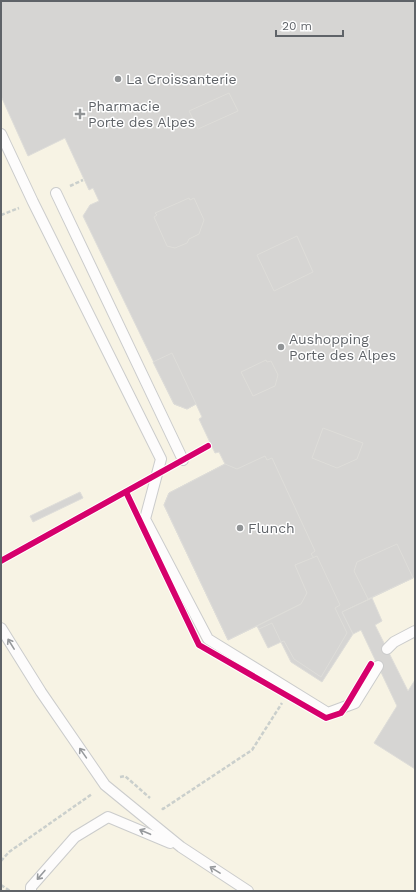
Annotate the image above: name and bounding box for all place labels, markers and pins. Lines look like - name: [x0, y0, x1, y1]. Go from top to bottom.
- place label: La Croissanterie: [126, 71, 237, 87]
- marker: La Croissanterie: [113, 74, 123, 84]
- place label: Pharmacie Porte des Alpes: [88, 98, 195, 130]
- marker: Pharmacie Porte des Alpes: [75, 109, 85, 119]
- place label: Aushopping Porte des Alpes: [289, 331, 396, 363]
- marker: Aushopping Porte des Alpes: [276, 342, 286, 352]
- place label: Flunch: [248, 520, 295, 536]
- marker: Flunch: [235, 523, 245, 533]

